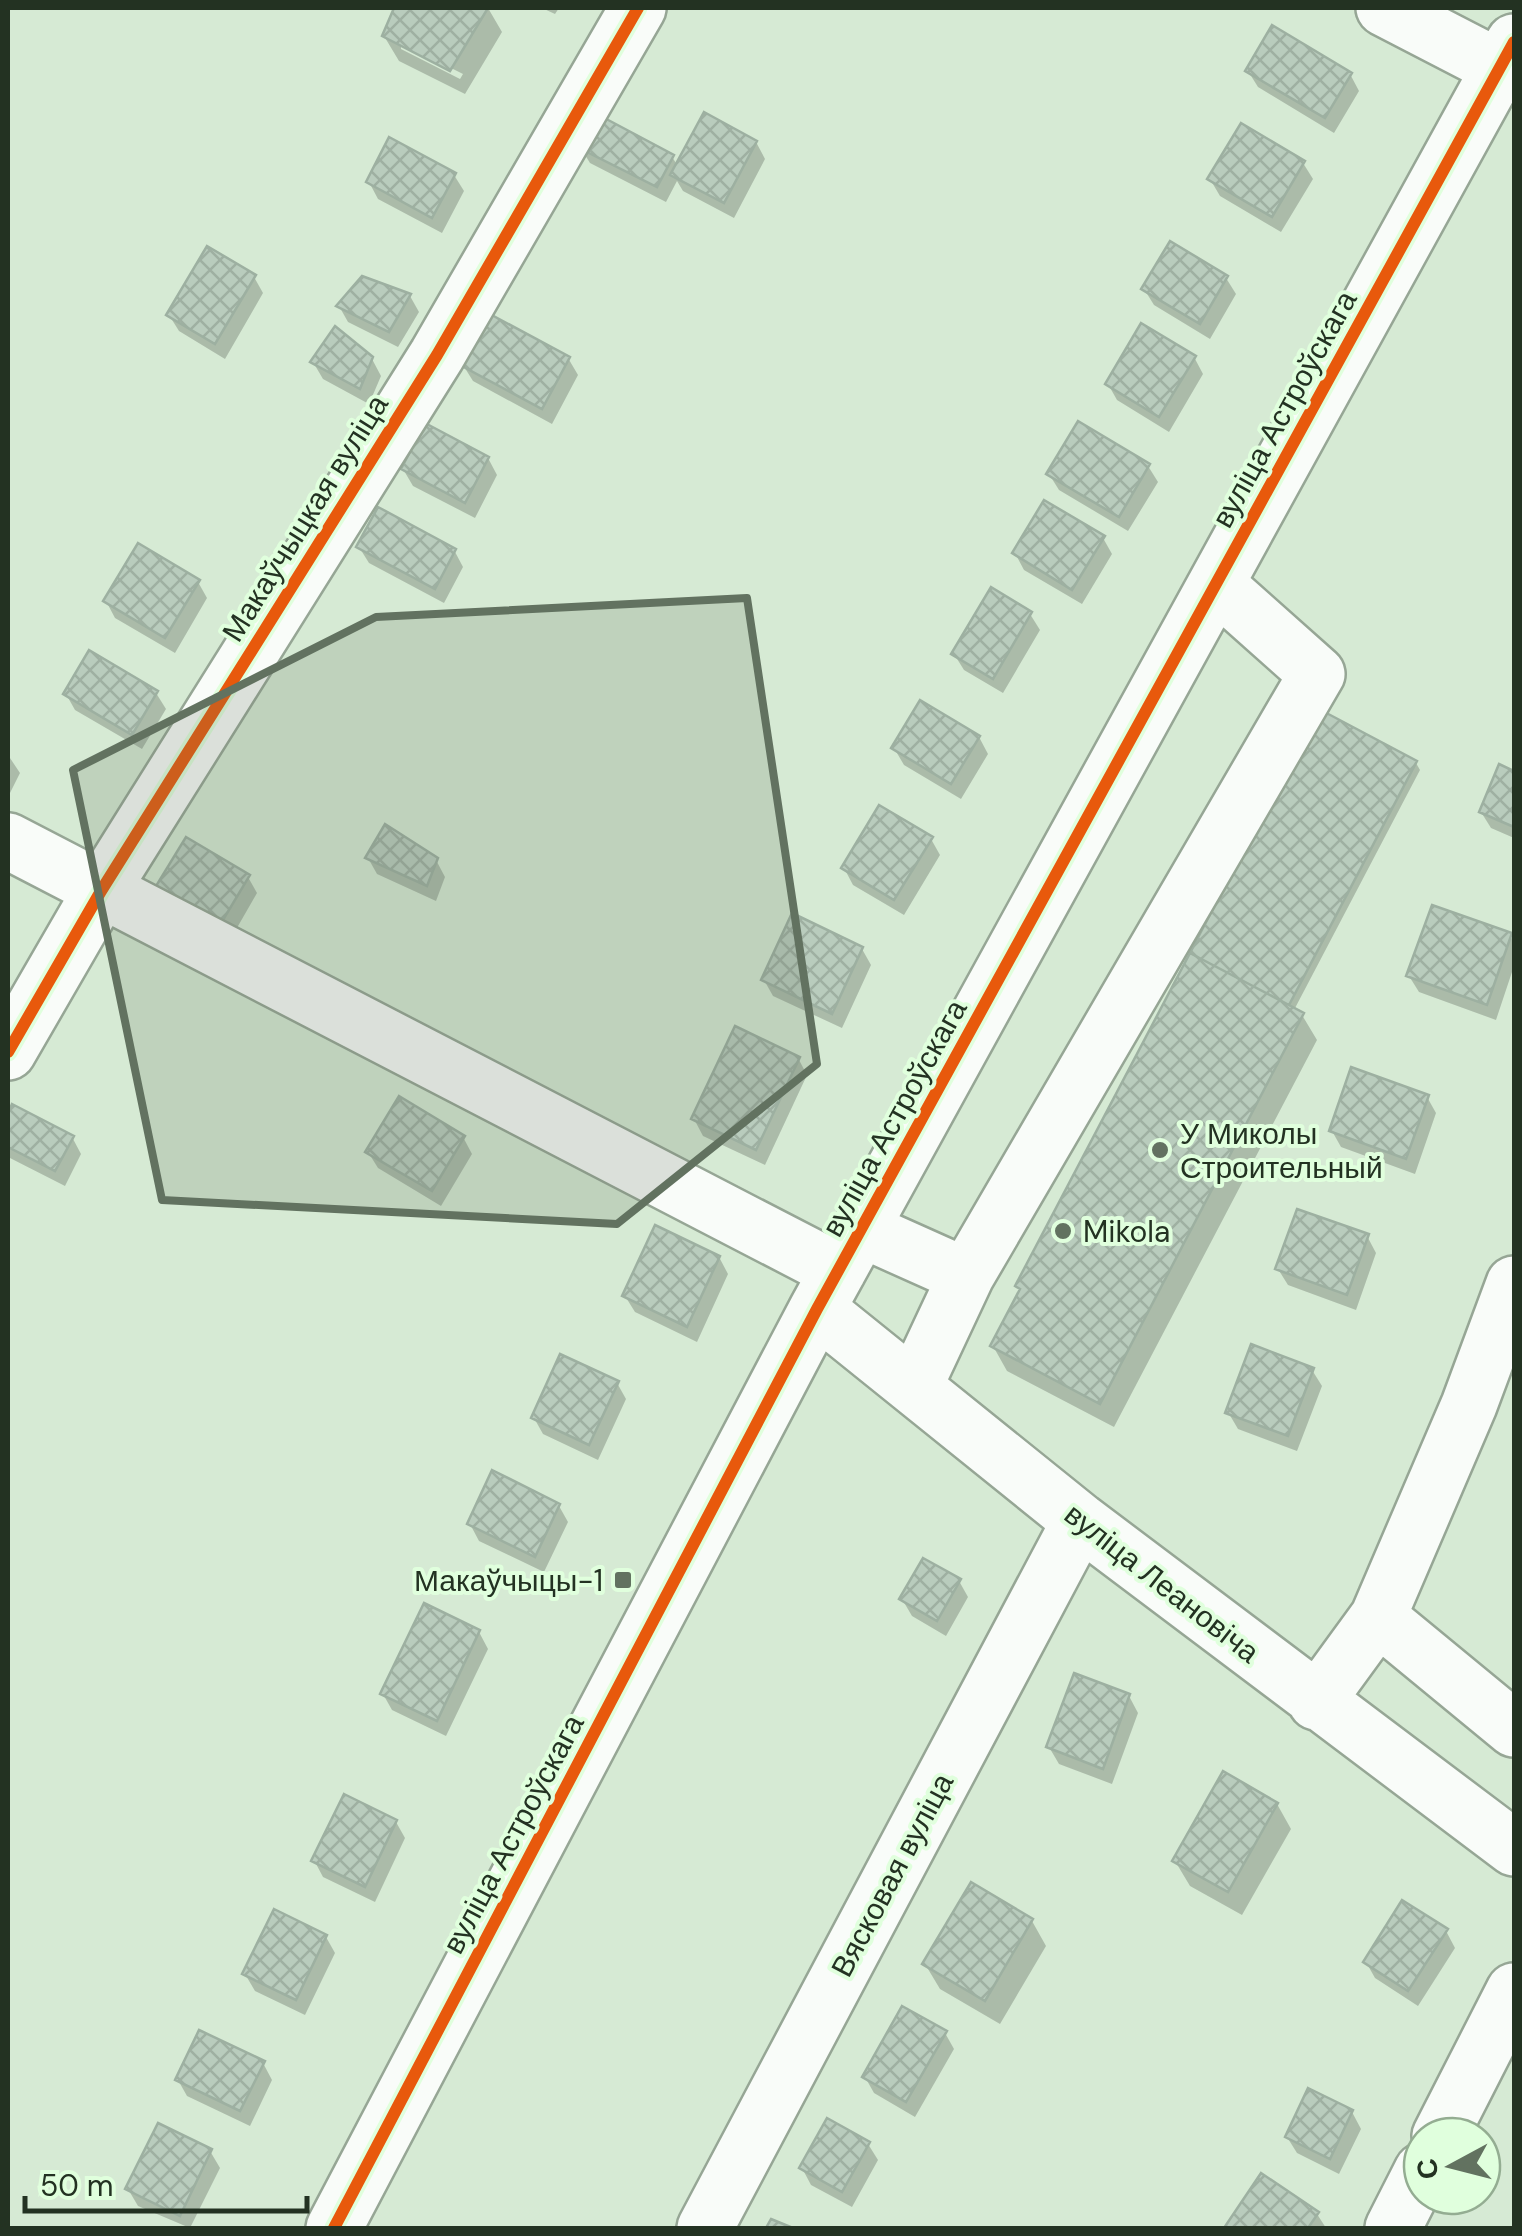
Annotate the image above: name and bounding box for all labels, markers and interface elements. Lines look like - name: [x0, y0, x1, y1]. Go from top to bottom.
- street label: вуліца Астроўскага: [1203, 283, 1365, 534]
- street label: Макаўчыцкая вуліца: [213, 387, 397, 649]
- street label: вуліца Астроўскага: [813, 992, 975, 1243]
- place label: У Миколы Строительный: [1180, 1114, 1383, 1187]
- marker: У Миколы Строительный: [1149, 1139, 1171, 1161]
- place label: Mikola: [1083, 1212, 1170, 1251]
- marker: Mikola: [1052, 1220, 1074, 1242]
- street label: вуліца Леановіча: [1057, 1495, 1268, 1671]
- place label: Макаўчыцы-1: [414, 1561, 603, 1600]
- marker: Макаўчыцы-1: [612, 1569, 634, 1591]
- street label: вуліца Астроўскага: [434, 1707, 593, 1960]
- street label: Вясковая вуліца: [822, 1766, 962, 1984]
- north arrow: [1402, 2116, 1502, 2216]
- scale bar: [25, 2151, 308, 2213]
- text: С: [1408, 2157, 1447, 2181]
- text: 50 m: [40, 2166, 114, 2205]

